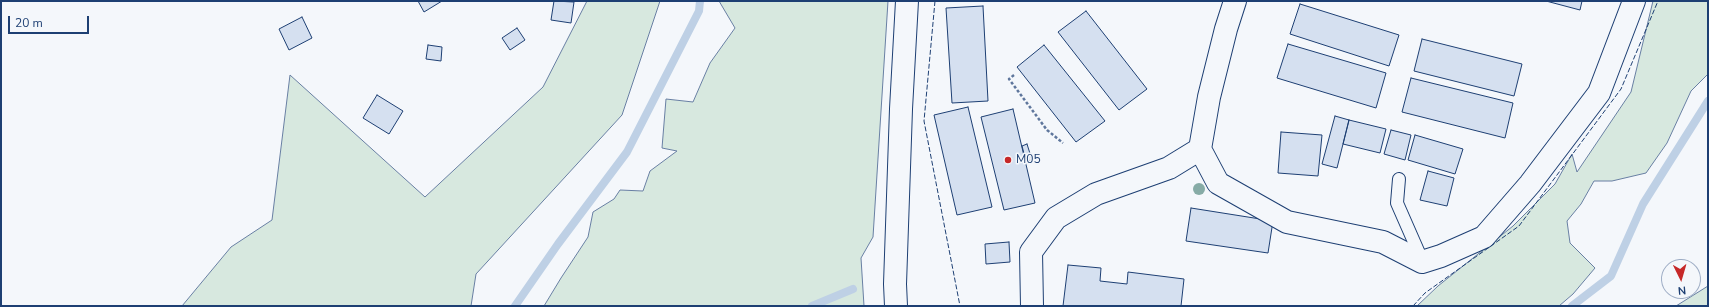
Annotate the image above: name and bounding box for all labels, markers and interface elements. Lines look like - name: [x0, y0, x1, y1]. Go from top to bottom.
- scale bar: [10, 8, 91, 34]
- text: 20 m: [15, 15, 43, 31]
- place label: M05: [1016, 153, 1041, 167]
- marker: M05: [1003, 155, 1013, 165]
- north arrow: [1661, 259, 1701, 299]
- text: N: [1677, 283, 1687, 298]

